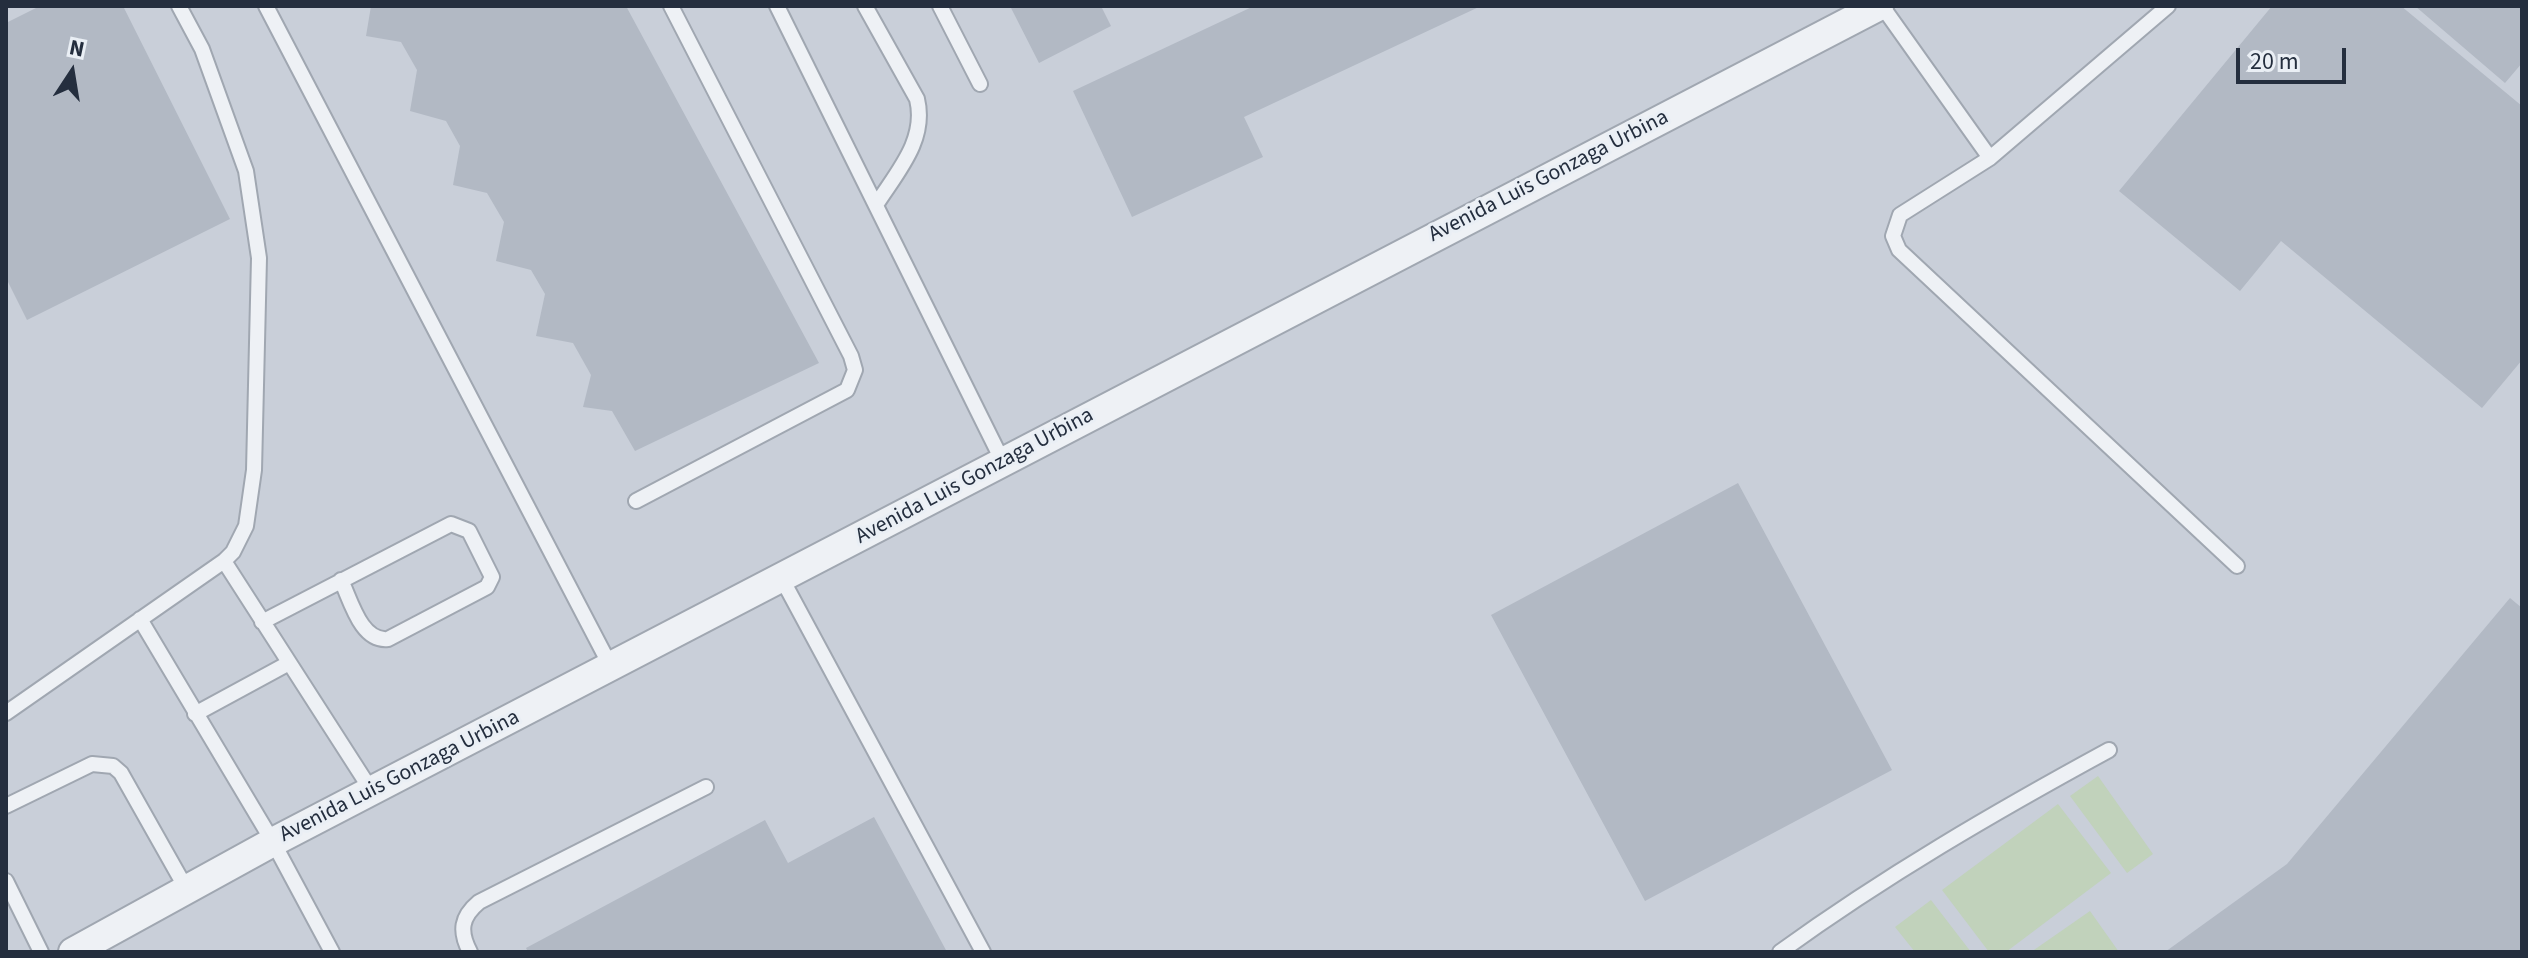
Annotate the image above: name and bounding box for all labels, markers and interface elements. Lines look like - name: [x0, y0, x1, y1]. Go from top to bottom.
- text: N: [66, 31, 87, 66]
- north arrow: [32, 32, 112, 112]
- scale bar: [2240, 32, 2350, 82]
- text: 20 m: [2250, 44, 2299, 79]
- street label: Avenida Luis Gonzaga Urbina: [1425, 105, 1673, 249]
- street label: Avenida Luis Gonzaga Urbina: [851, 403, 1099, 551]
- street label: Avenida Luis Gonzaga Urbina: [276, 705, 524, 849]

